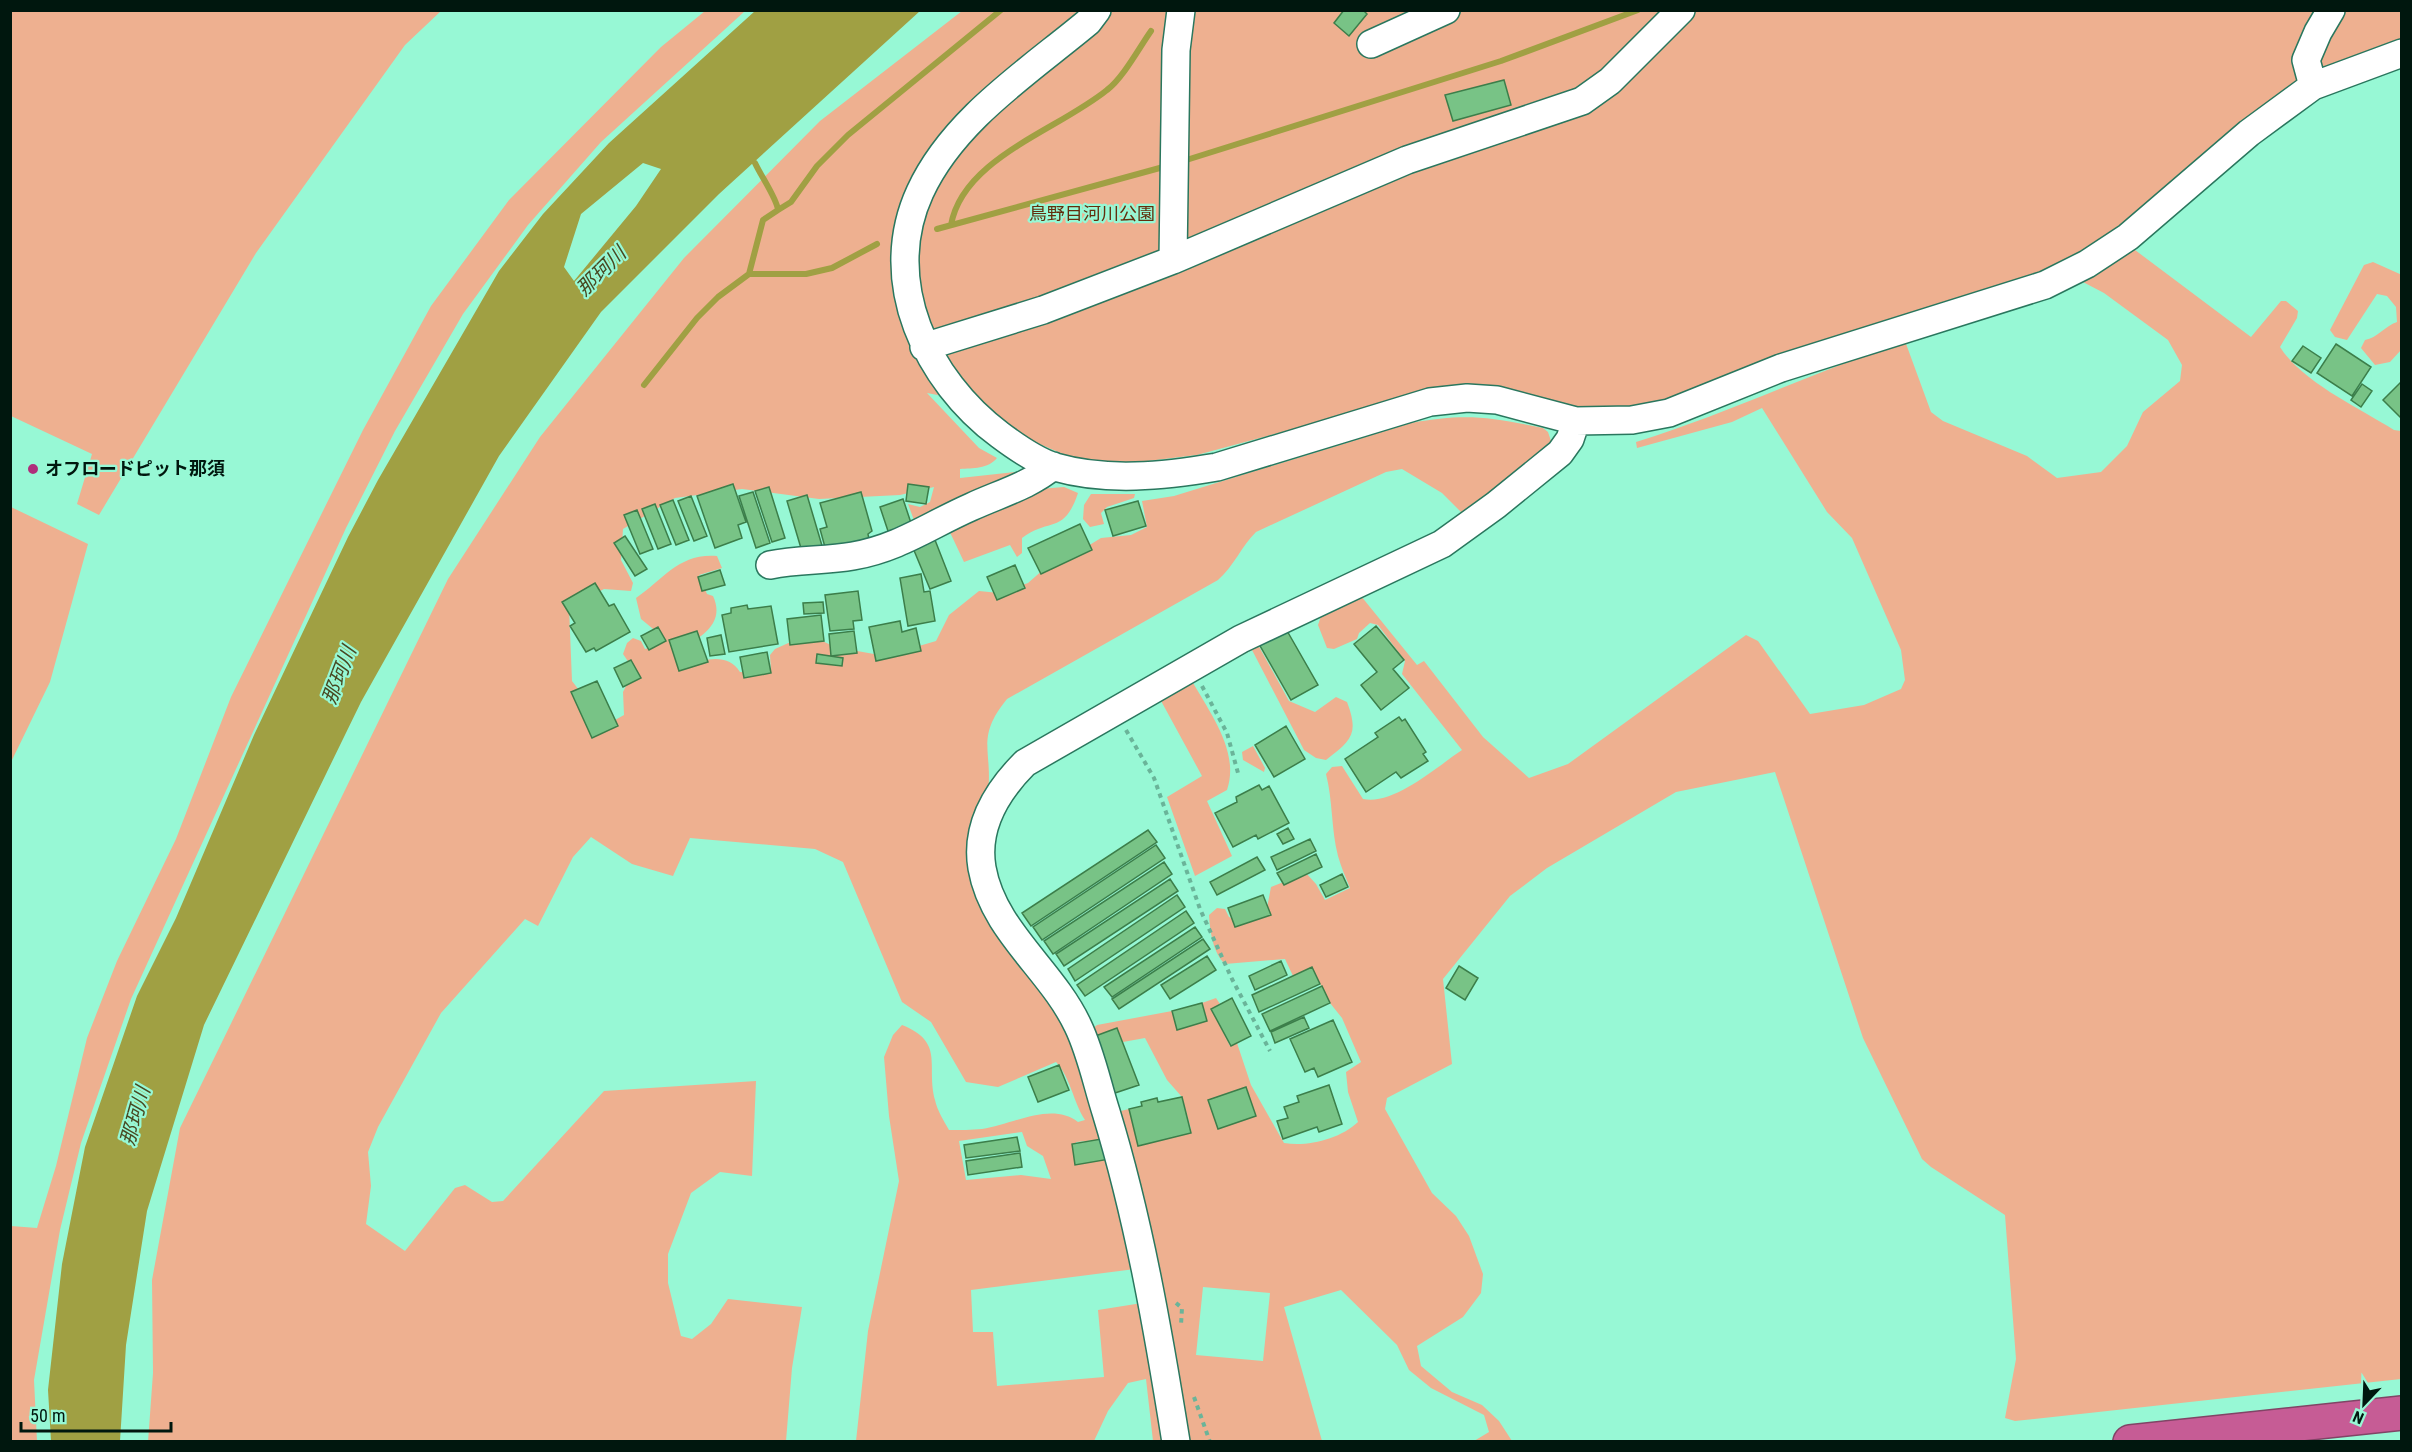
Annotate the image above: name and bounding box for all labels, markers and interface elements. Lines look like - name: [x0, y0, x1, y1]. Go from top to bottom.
- park label: 鳥野目河川公園: [1029, 203, 1155, 224]
- water label: 那珂川: [571, 240, 632, 301]
- place label: オフロードピット那須: [45, 458, 225, 479]
- marker: オフロードピット那須: [26, 462, 40, 476]
- water label: 那珂川: [317, 641, 362, 707]
- water label: 那珂川: [115, 1082, 155, 1148]
- north arrow: [2334, 1374, 2394, 1434]
- scale bar: [21, 1395, 171, 1433]
- text: 50 m: [30, 1405, 65, 1426]
- text: N: [2350, 1407, 2367, 1428]

